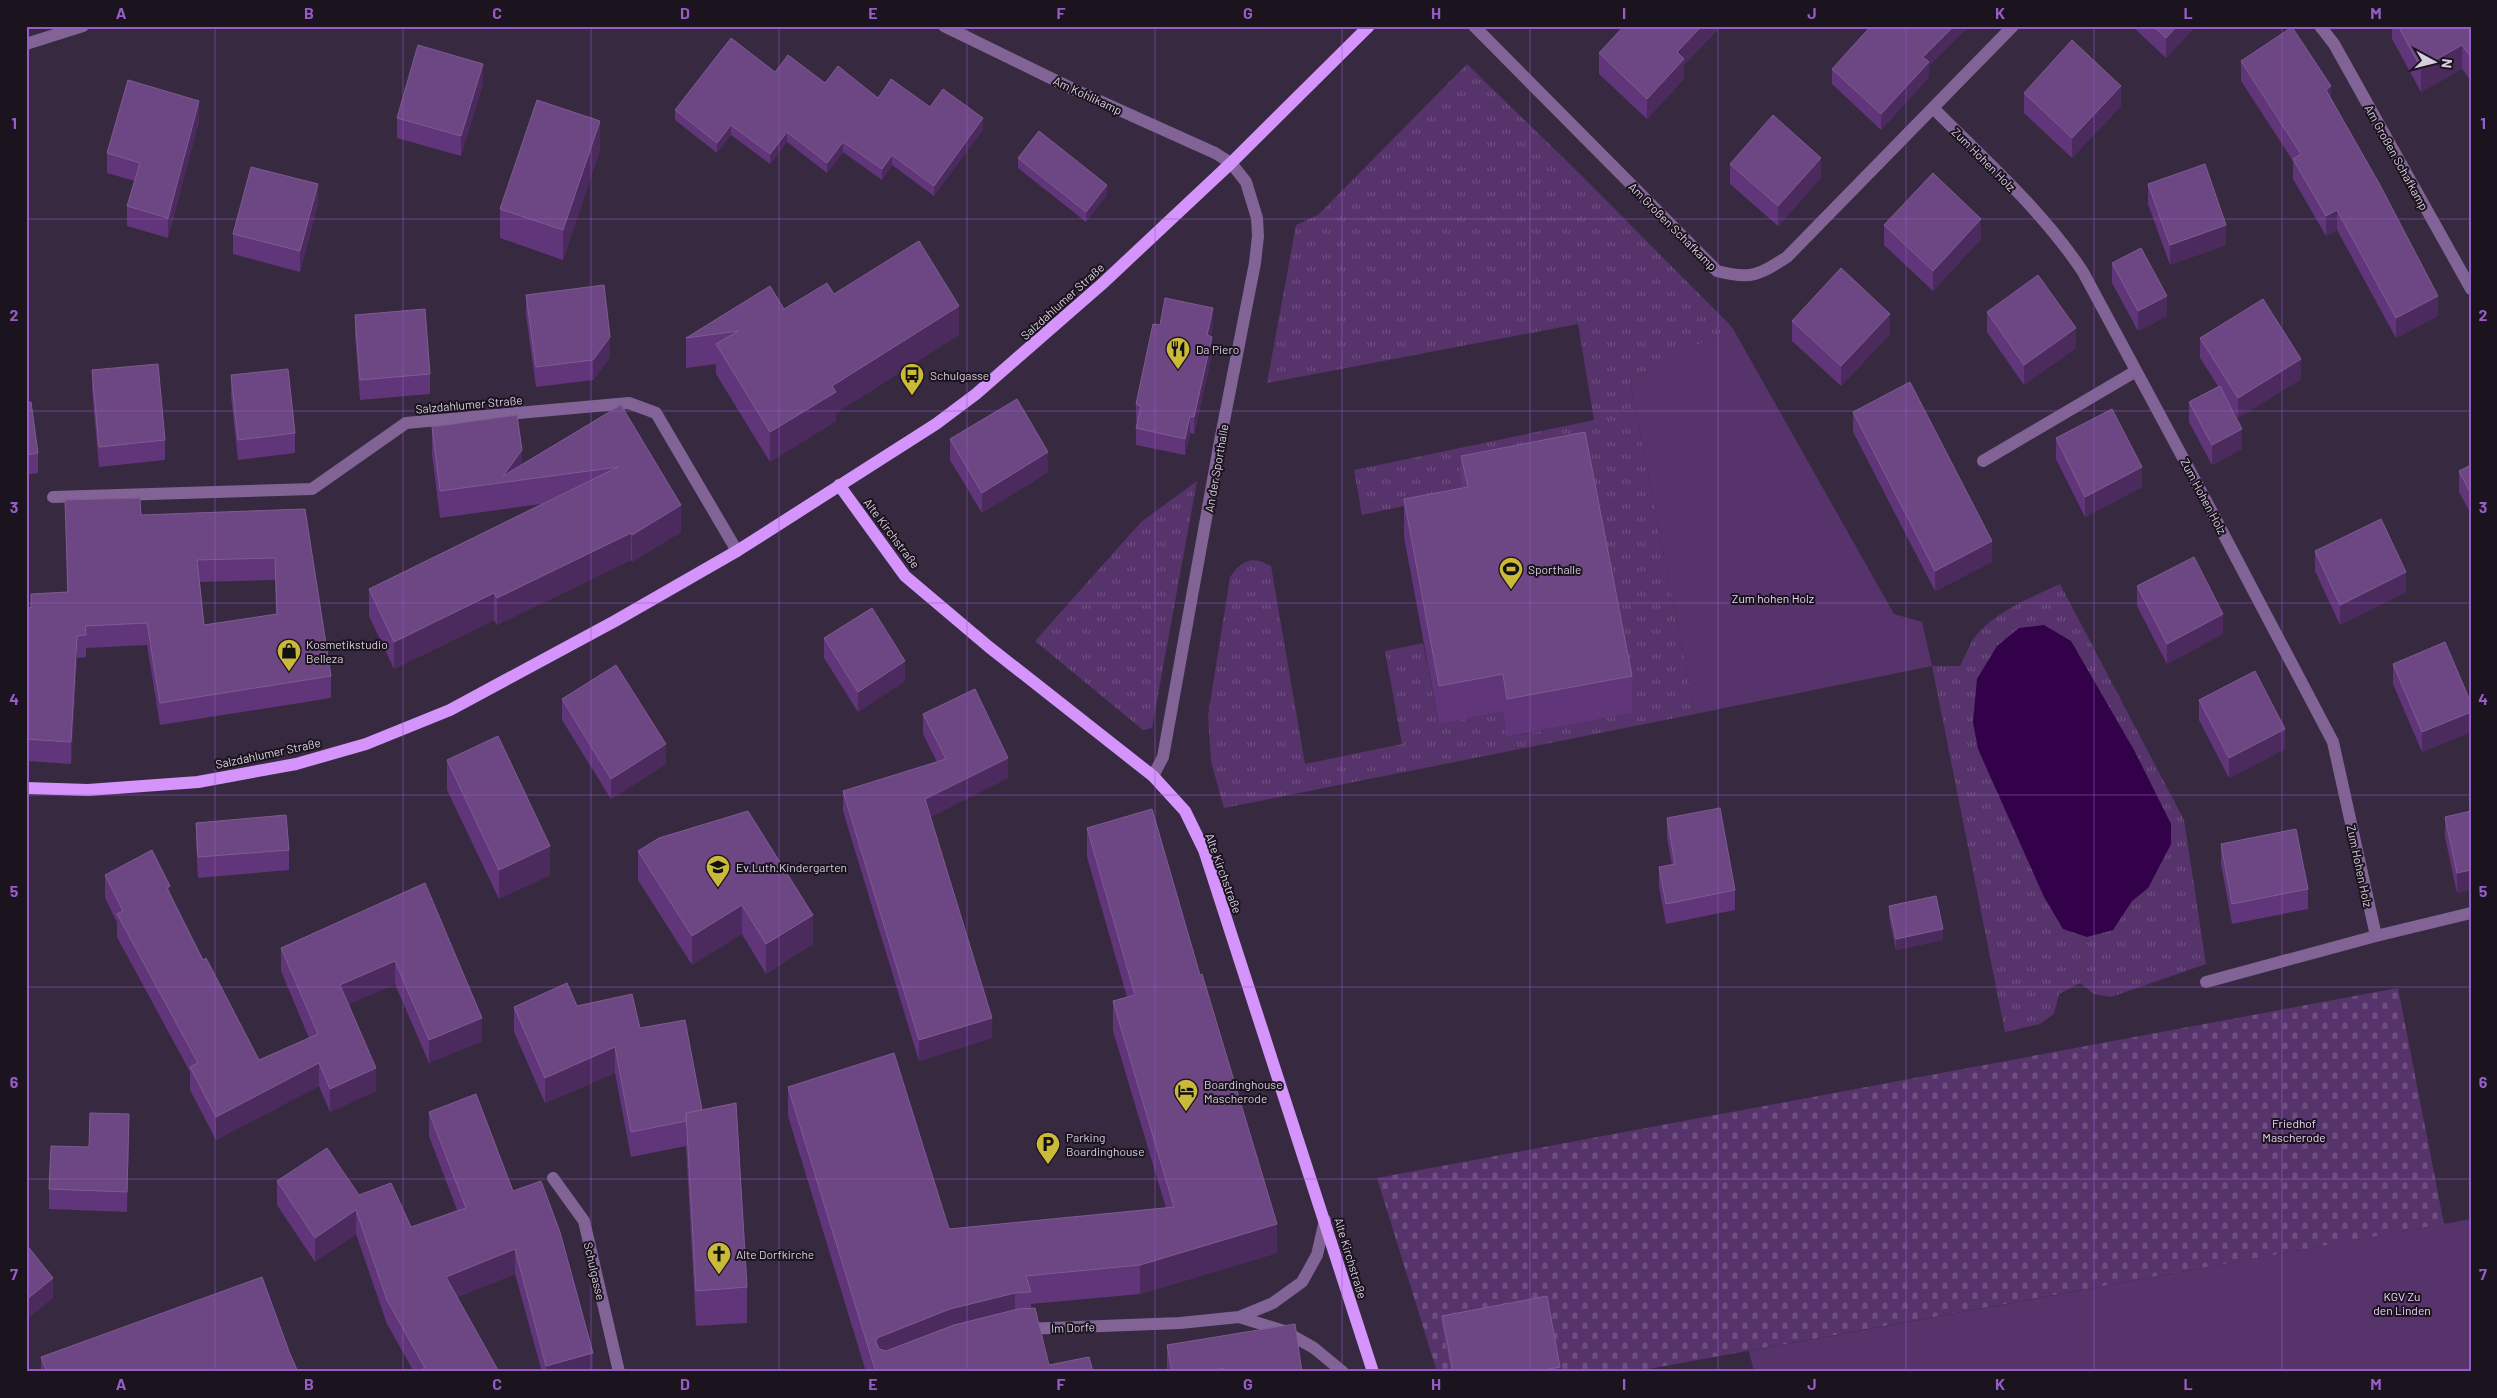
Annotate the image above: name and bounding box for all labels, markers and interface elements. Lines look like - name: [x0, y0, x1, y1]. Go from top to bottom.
- text: A: [116, 3, 127, 22]
- text: B: [304, 3, 314, 22]
- text: C: [492, 3, 502, 22]
- text: D: [680, 3, 690, 22]
- text: E: [868, 3, 878, 22]
- text: F: [1057, 3, 1066, 22]
- text: G: [1243, 3, 1253, 22]
- text: H: [1431, 3, 1441, 22]
- text: I: [1622, 3, 1626, 22]
- text: J: [1807, 3, 1817, 22]
- text: K: [1995, 3, 2005, 22]
- text: L: [2183, 3, 2193, 22]
- text: M: [2370, 3, 2382, 22]
- north arrow: [2410, 38, 2460, 88]
- text: N: [2438, 58, 2456, 69]
- street label: Am Kohlikamp: [1051, 73, 1125, 117]
- street label: Am Großen Schafkamp: [2362, 102, 2432, 212]
- text: 1: [11, 113, 17, 132]
- text: 1: [2480, 113, 2486, 132]
- street label: Zum Hohen Holz: [1949, 124, 2019, 194]
- street label: Am Großen Schafkamp: [1626, 179, 1720, 273]
- street label: Salzdahlumer Straße: [1017, 260, 1107, 342]
- text: 2: [10, 305, 19, 324]
- text: 2: [2479, 305, 2488, 324]
- restaurant icon: Da Piero: [1165, 336, 1191, 370]
- place label: Da Piero: [1196, 342, 1239, 356]
- bus stop icon: Schulgasse: [899, 362, 925, 396]
- place label: Schulgasse: [930, 368, 989, 382]
- street label: Salzdahlumer Straße: [415, 392, 523, 416]
- street label: An der Sporthalle: [1201, 423, 1231, 513]
- street label: Zum Hohen Holz: [2178, 456, 2230, 536]
- street label: Alte Kirchstraße: [861, 495, 923, 571]
- text: 3: [10, 497, 18, 516]
- text: 3: [2479, 497, 2487, 516]
- sports icon: Sporthalle: [1498, 556, 1524, 590]
- place label: Sporthalle: [1528, 562, 1582, 576]
- park label: Zum hohen Holz: [1732, 591, 1814, 605]
- place label: Kosmetikstudio Belleza: [306, 637, 388, 665]
- shop icon: Kosmetikstudio Belleza: [276, 638, 302, 672]
- text: 4: [9, 689, 19, 708]
- text: 4: [2478, 689, 2488, 708]
- street label: Salzdahlumer Straße: [214, 735, 322, 771]
- street label: Zum Hohen Holz: [2344, 824, 2376, 908]
- street label: Alte Kirchstraße: [1203, 831, 1245, 915]
- school or university icon: Ev.Luth.Kindergarten: [705, 854, 731, 888]
- place label: Ev.Luth.Kindergarten: [736, 860, 847, 874]
- text: 5: [10, 881, 19, 900]
- text: 5: [2479, 881, 2488, 900]
- text: 6: [10, 1072, 19, 1091]
- text: 6: [2479, 1072, 2488, 1091]
- place label: Boardinghouse Mascherode: [1204, 1077, 1283, 1105]
- hotel icon: Boardinghouse Mascherode: [1173, 1078, 1199, 1112]
- park label: Friedhof Mascherode: [2262, 1116, 2326, 1144]
- place label: Parking Boardinghouse: [1066, 1130, 1145, 1158]
- parking icon: Parking Boardinghouse: [1035, 1131, 1061, 1165]
- street label: Alte Kirchstraße: [1332, 1216, 1370, 1300]
- street label: Schulgasse: [582, 1241, 608, 1301]
- church icon: Alte Dorfkirche: [706, 1241, 732, 1275]
- place label: Alte Dorfkirche: [736, 1247, 814, 1261]
- text: 7: [10, 1264, 18, 1283]
- text: 7: [2479, 1264, 2487, 1283]
- park label: KGV Zu den Linden: [2373, 1289, 2431, 1317]
- street label: Im Dorfe: [1051, 1319, 1095, 1335]
- text: A: [116, 1374, 127, 1393]
- text: B: [304, 1374, 314, 1393]
- text: C: [492, 1374, 502, 1393]
- text: D: [680, 1374, 690, 1393]
- text: E: [868, 1374, 878, 1393]
- text: F: [1057, 1374, 1066, 1393]
- text: G: [1243, 1374, 1253, 1393]
- text: H: [1431, 1374, 1441, 1393]
- text: I: [1622, 1374, 1626, 1393]
- text: J: [1807, 1374, 1817, 1393]
- text: K: [1995, 1374, 2005, 1393]
- text: L: [2183, 1374, 2193, 1393]
- text: M: [2370, 1374, 2382, 1393]

